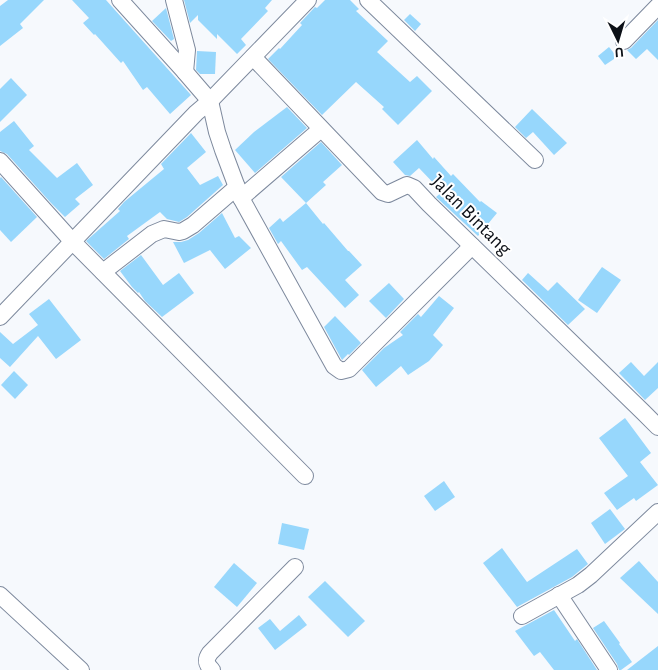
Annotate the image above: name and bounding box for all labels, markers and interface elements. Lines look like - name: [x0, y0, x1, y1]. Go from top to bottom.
- north arrow: [593, 15, 643, 65]
- text: U: [614, 45, 624, 59]
- street label: Jalan Bintang: [427, 171, 515, 259]

